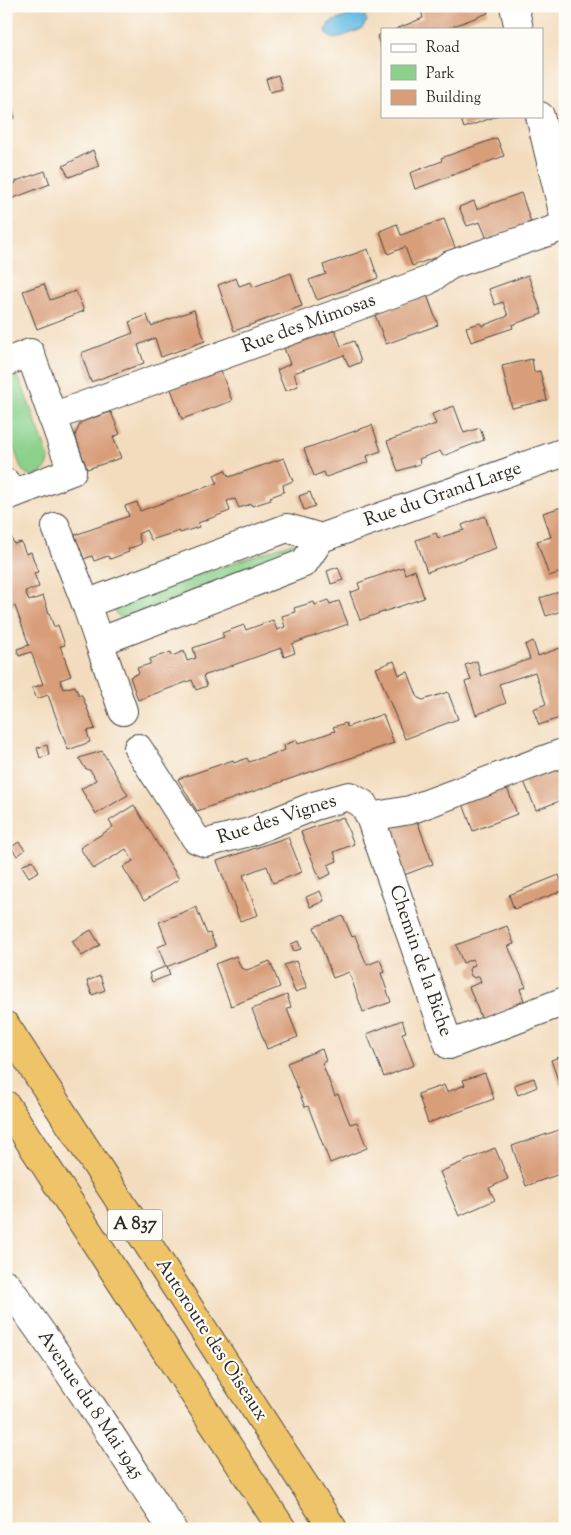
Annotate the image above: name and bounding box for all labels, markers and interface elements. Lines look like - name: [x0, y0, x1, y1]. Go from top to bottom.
- legend: [381, 28, 544, 118]
- text: Road: [426, 38, 460, 59]
- text: Park: [426, 64, 455, 85]
- text: Building: [426, 88, 481, 109]
- street label: Rue des Mimosas: [238, 287, 380, 361]
- street label: Rue du Grand Large: [361, 455, 525, 535]
- street label: Rue des Vignes: [214, 788, 340, 852]
- street label: Chemin de la Biche: [381, 882, 459, 1041]
- road number: A 837: [108, 1210, 162, 1240]
- street label: Autoroute des Oiseaux: [148, 1253, 274, 1427]
- street label: Avenue du 8 Mai 1945: [30, 1325, 150, 1485]

